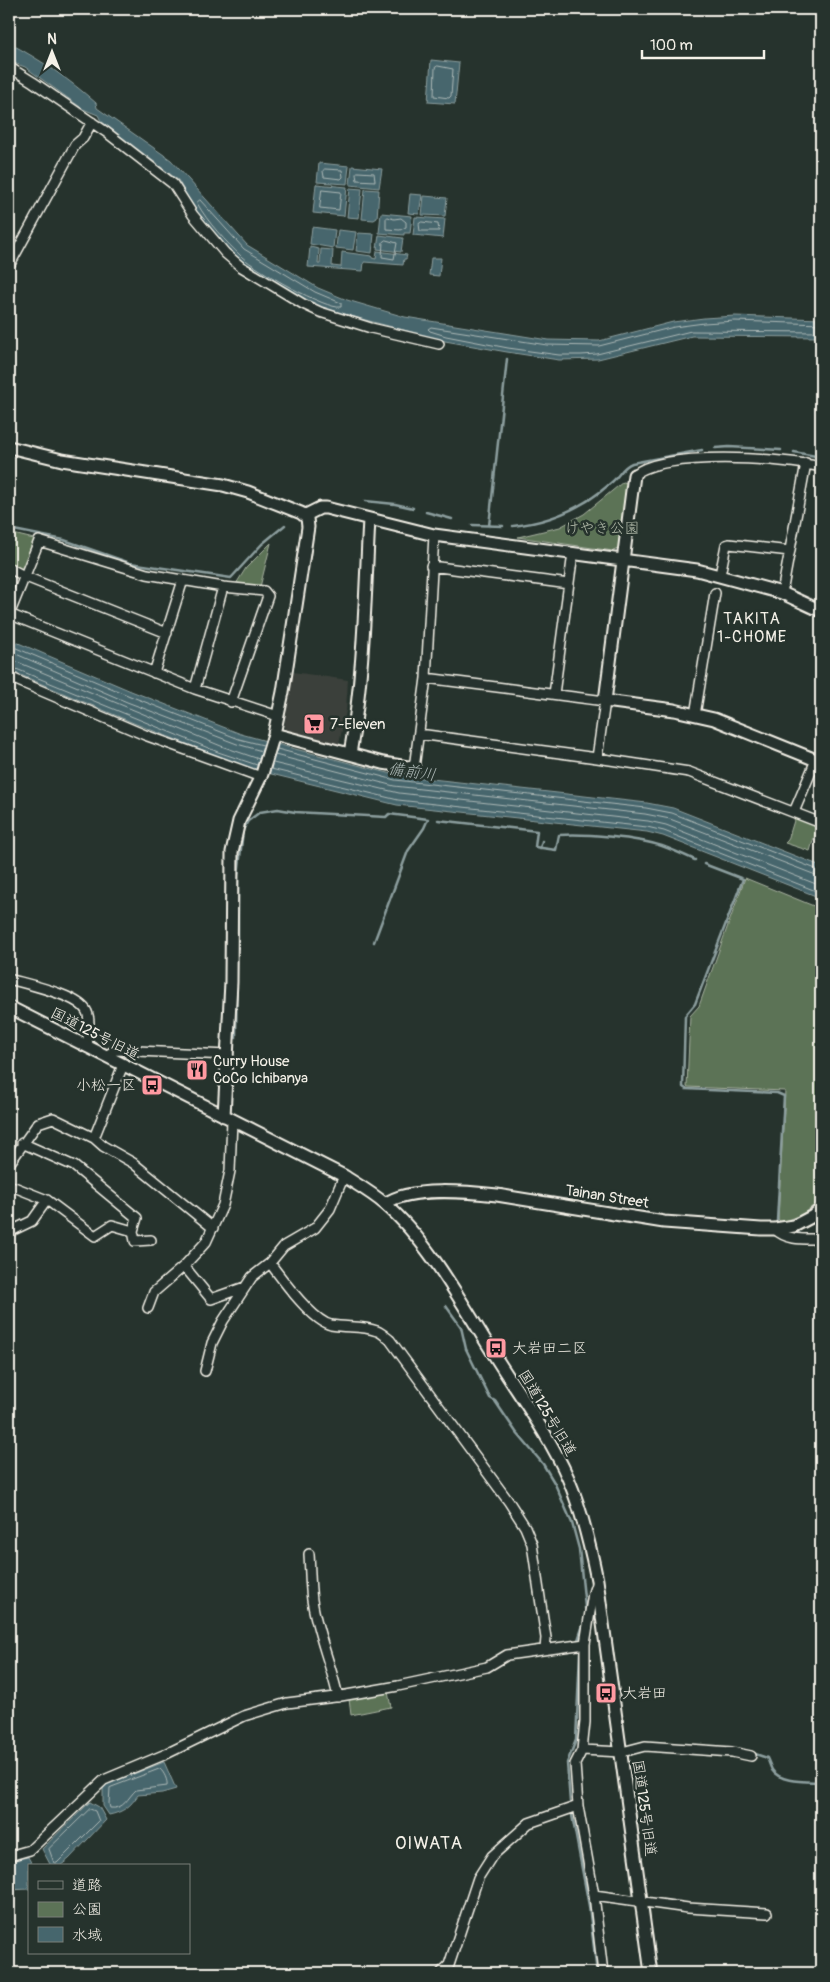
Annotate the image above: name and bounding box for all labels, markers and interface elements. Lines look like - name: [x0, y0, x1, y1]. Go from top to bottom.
- north arrow: [28, 28, 78, 78]
- scale bar: [642, 28, 765, 60]
- text: N: [47, 31, 57, 48]
- text: 100 m: [650, 36, 693, 55]
- park label: けやき公園: [564, 519, 640, 538]
- district label: TAKITA 1-CHOME: [717, 609, 787, 647]
- supermarket icon: 7-Eleven: [302, 712, 326, 736]
- place label: 7-Eleven: [330, 715, 385, 734]
- water label: 備前川: [387, 759, 437, 785]
- street label: 国道125号旧道: [47, 1003, 143, 1065]
- place label: Curry House CoCo Ichibanya: [213, 1052, 308, 1088]
- restaurant icon: Curry House CoCo Ichibanya: [185, 1058, 209, 1082]
- bus stop icon: 小松一区: [140, 1073, 164, 1097]
- place label: 小松一区: [76, 1076, 136, 1095]
- street label: Tainan Street: [564, 1181, 651, 1213]
- bus stop icon: 大岩田二区: [484, 1336, 508, 1360]
- place label: 大岩田二区: [512, 1339, 587, 1358]
- street label: 国道125号旧道: [514, 1366, 580, 1460]
- bus stop icon: 大岩田: [594, 1681, 618, 1705]
- place label: 大岩田: [622, 1684, 667, 1703]
- street label: 国道125号旧道: [628, 1758, 660, 1858]
- district label: OIWATA: [395, 1832, 463, 1855]
- legend: [28, 1864, 190, 1954]
- text: 道路: [72, 1876, 102, 1895]
- text: 公園: [72, 1900, 102, 1919]
- text: 水域: [72, 1926, 102, 1945]

